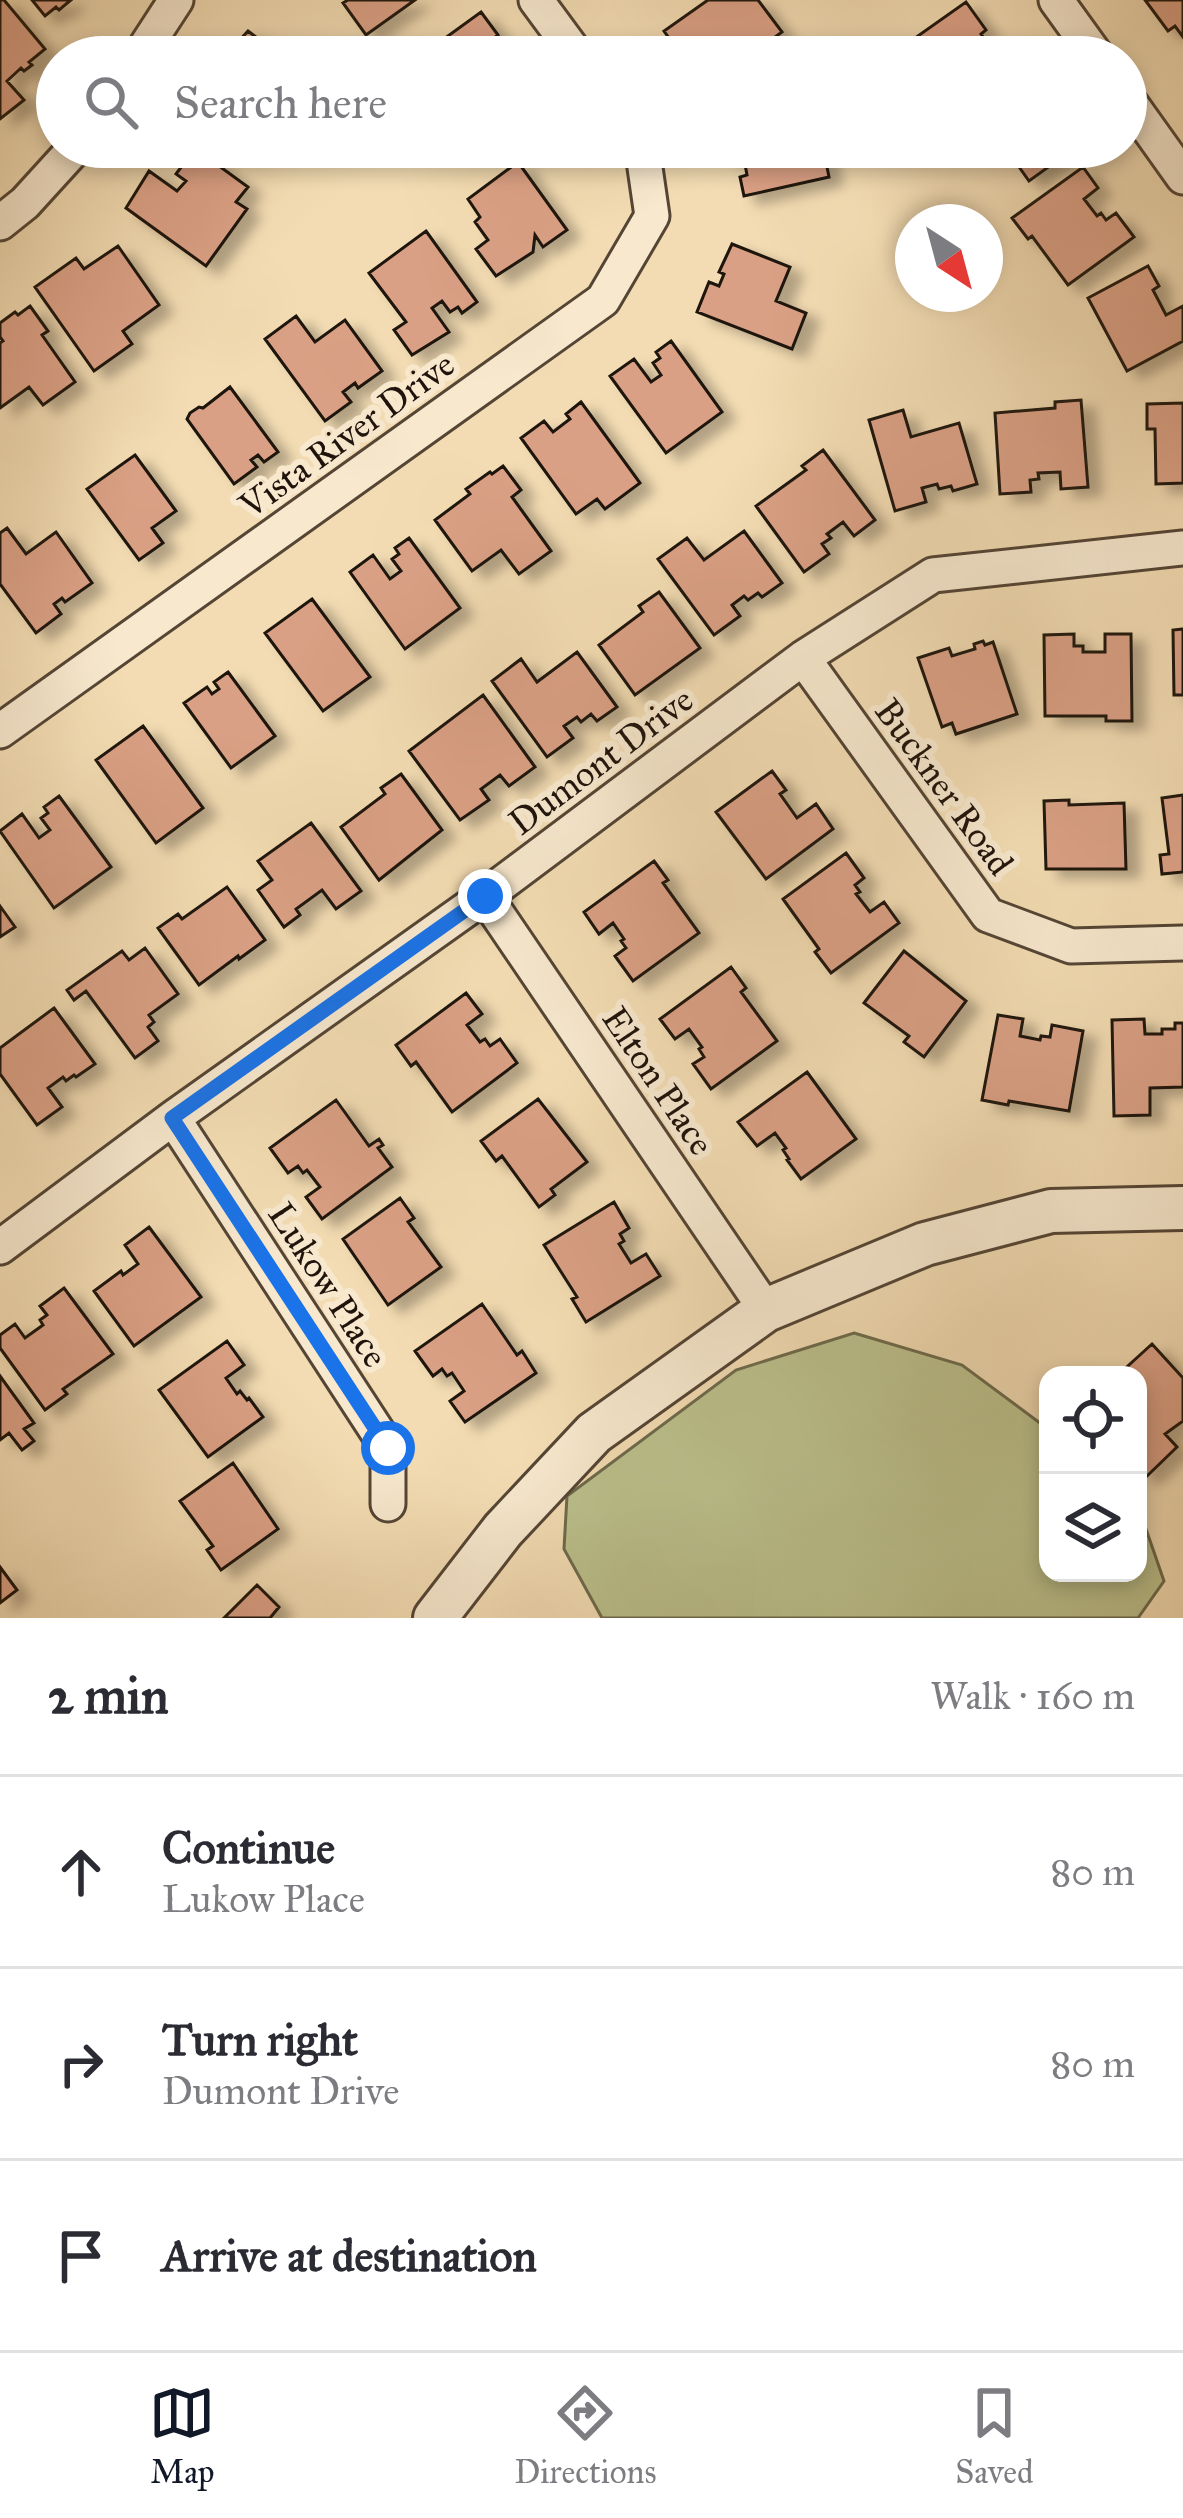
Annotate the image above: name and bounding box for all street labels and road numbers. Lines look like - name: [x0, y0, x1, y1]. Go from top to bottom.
- street label: Vista River Drive: [230, 342, 463, 528]
- street label: Dumont Drive: [500, 677, 702, 845]
- street label: Buckner Road: [865, 690, 1023, 884]
- street label: Elton Place: [592, 998, 724, 1164]
- street label: Lukow Place: [259, 1194, 397, 1376]

